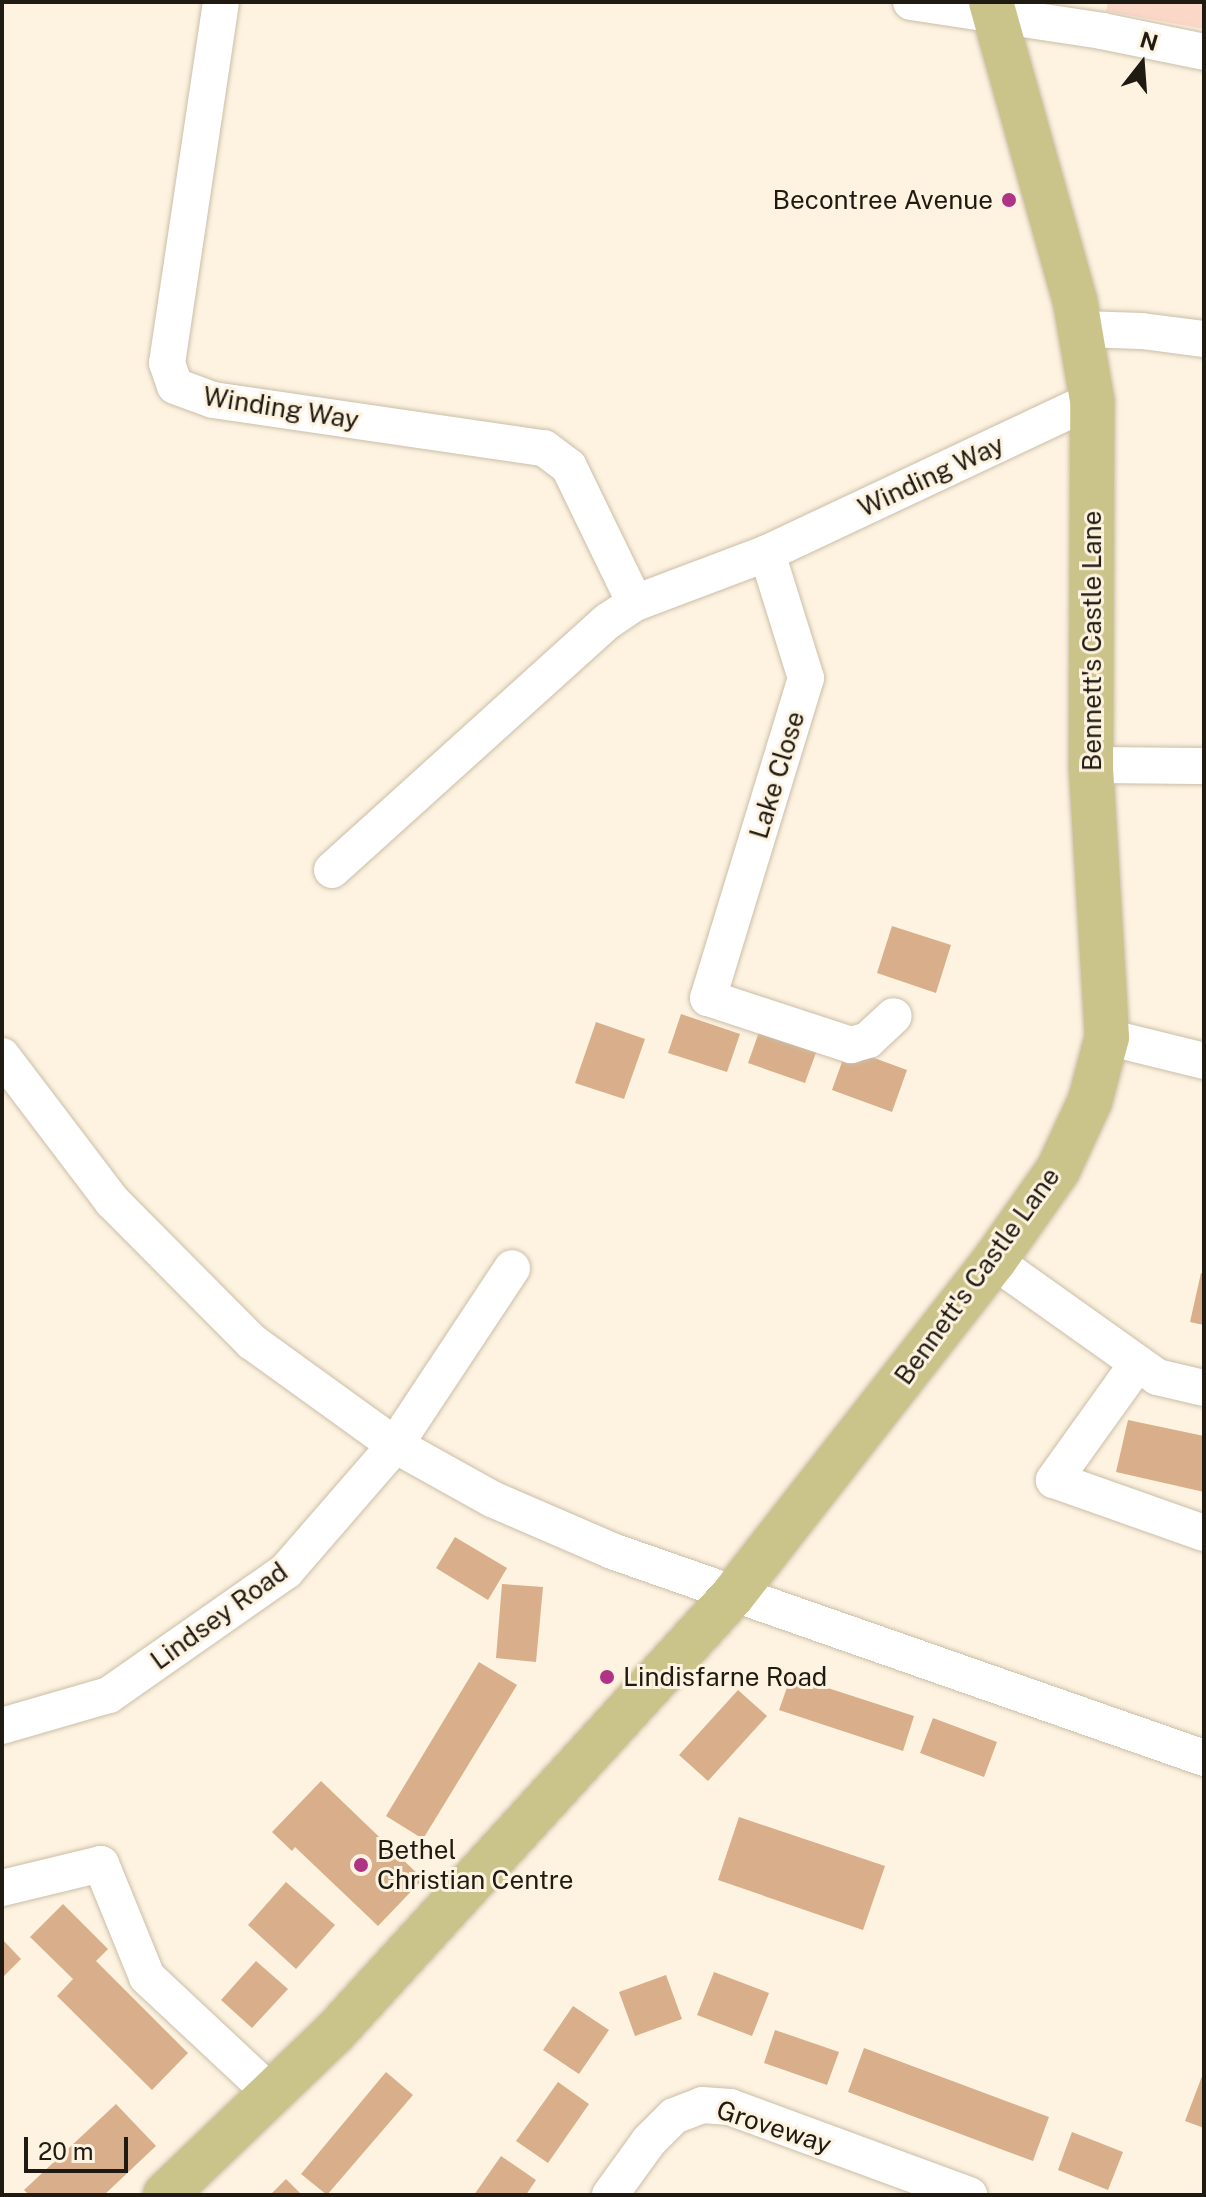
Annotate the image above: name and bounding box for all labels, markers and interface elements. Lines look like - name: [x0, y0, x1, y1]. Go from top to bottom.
- north arrow: [1102, 24, 1182, 104]
- text: N: [1137, 26, 1161, 56]
- place label: Becontree Avenue: [772, 184, 993, 216]
- marker: Becontree Avenue: [1000, 191, 1018, 209]
- street label: Winding Way: [201, 380, 361, 436]
- street label: Winding Way: [853, 429, 1009, 523]
- street label: Bennett's Castle Lane: [1076, 511, 1108, 771]
- street label: Lake Close: [743, 707, 811, 843]
- street label: Bennett's Castle Lane: [888, 1161, 1066, 1391]
- street label: Lindsey Road: [144, 1556, 294, 1676]
- place label: Lindisfarne Road: [623, 1661, 827, 1693]
- marker: Lindisfarne Road: [598, 1668, 616, 1686]
- place label: Bethel Christian Centre: [377, 1834, 573, 1896]
- marker: Bethel Christian Centre: [352, 1856, 370, 1874]
- street label: Groveway: [713, 2094, 835, 2160]
- scale bar: [28, 2121, 132, 2171]
- text: 20 m: [38, 2137, 94, 2165]

